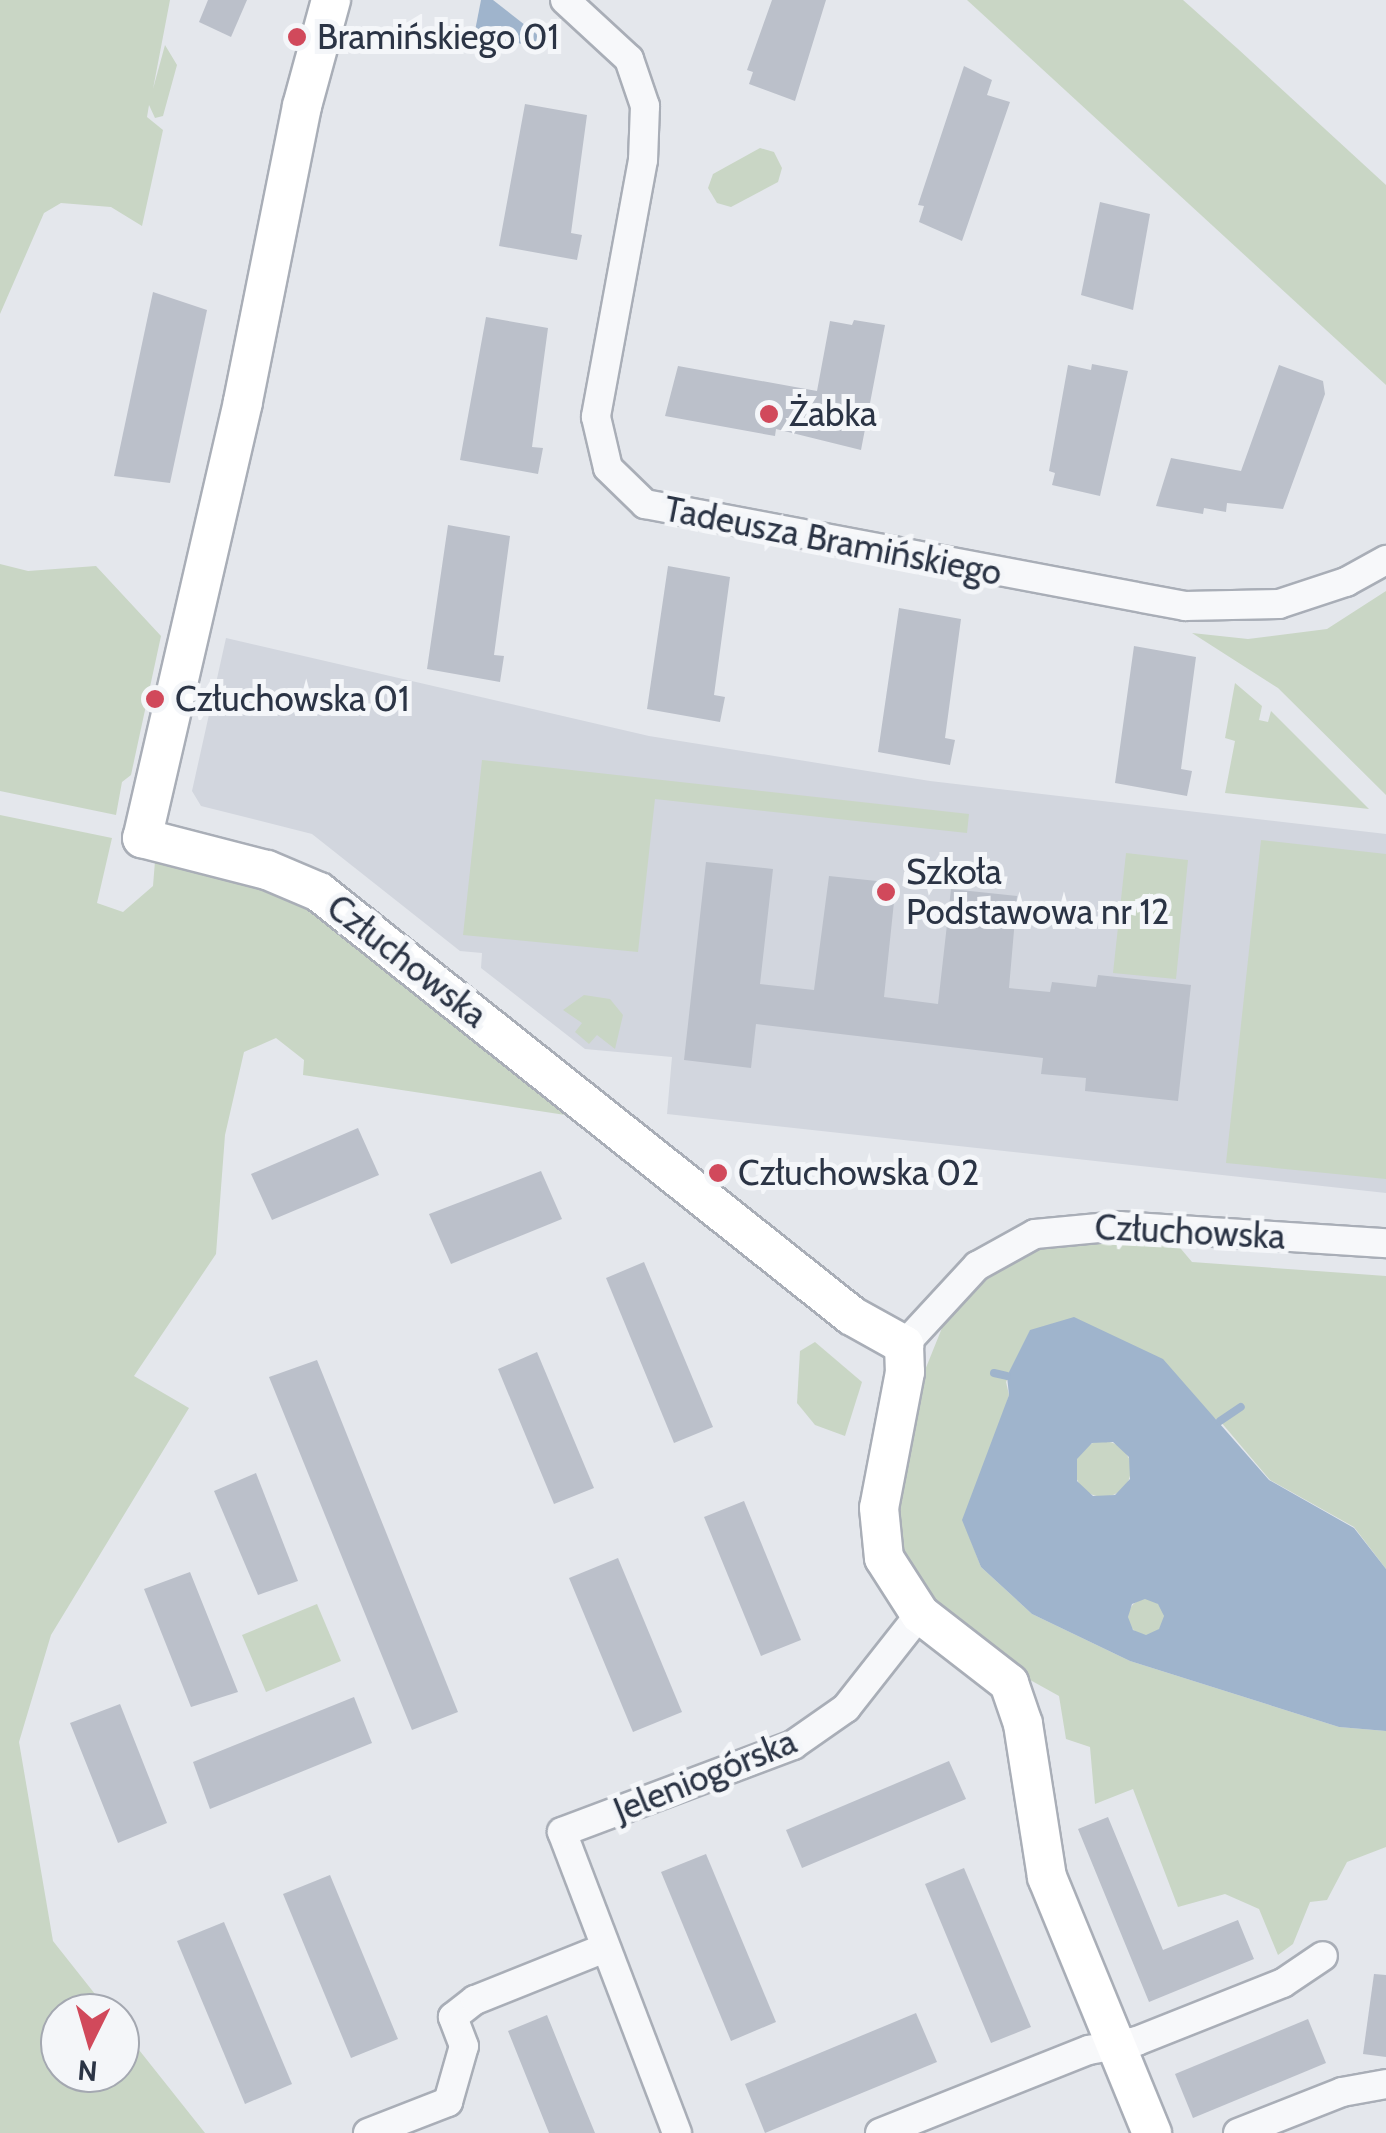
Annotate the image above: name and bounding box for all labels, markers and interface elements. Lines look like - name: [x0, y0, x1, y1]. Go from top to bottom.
- place label: Bramińskiego 01: [317, 16, 559, 58]
- marker: Bramińskiego 01: [286, 26, 308, 48]
- place label: Żabka: [789, 393, 877, 435]
- marker: Żabka: [758, 403, 780, 425]
- street label: Tadeusza Bramińskiego: [661, 488, 1005, 594]
- place label: Człuchowska 01: [175, 678, 409, 720]
- marker: Człuchowska 01: [144, 688, 166, 710]
- place label: Szkoła Podstawowa nr 12: [906, 851, 1169, 933]
- marker: Szkoła Podstawowa nr 12: [875, 881, 897, 903]
- street label: Człuchowska: [319, 886, 495, 1036]
- place label: Człuchowska 02: [738, 1152, 979, 1194]
- marker: Człuchowska 02: [707, 1162, 729, 1184]
- street label: Człuchowska: [1094, 1206, 1286, 1258]
- street label: Jeleniogórska: [608, 1720, 802, 1832]
- north arrow: [40, 1993, 140, 2093]
- text: N: [76, 2053, 99, 2089]

